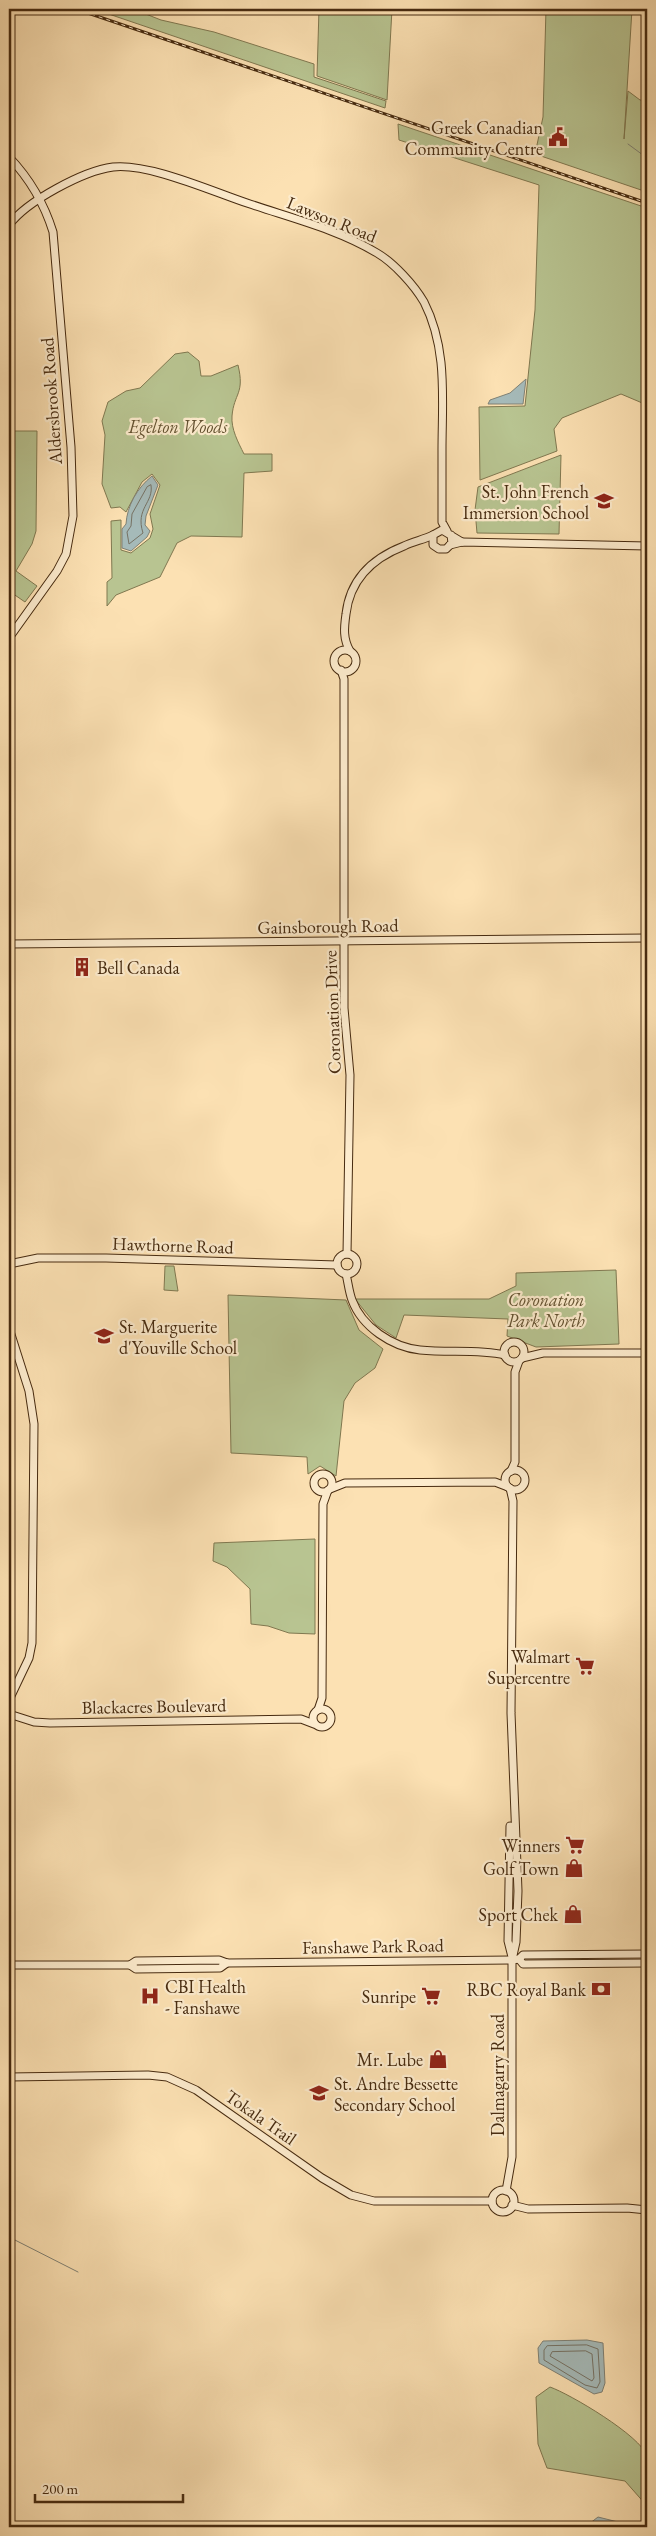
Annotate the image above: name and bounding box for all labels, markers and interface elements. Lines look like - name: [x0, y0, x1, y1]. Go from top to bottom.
- place label: Greek Canadian Community Centre: [405, 116, 543, 160]
- public building icon: Greek Canadian Community Centre: [547, 126, 569, 148]
- street label: Lawson Road: [284, 191, 381, 248]
- street label: Aldersbrook Road: [35, 336, 67, 466]
- park label: Egelton Woods: [127, 415, 229, 439]
- place label: St. John French Immersion School: [463, 480, 589, 524]
- school or university icon: St. John French Immersion School: [593, 490, 615, 512]
- street label: Gainsborough Road: [257, 913, 400, 939]
- street label: Coronation Drive: [318, 950, 346, 1074]
- building icon: Bell Canada: [71, 956, 93, 978]
- place label: Bell Canada: [97, 956, 181, 979]
- street label: Hawthorne Road: [112, 1231, 235, 1259]
- park label: Coronation Park North: [507, 1288, 585, 1332]
- place label: St. Marguerite d'Youville School: [119, 1315, 237, 1359]
- school or university icon: St. Marguerite d'Youville School: [93, 1325, 115, 1347]
- place label: Walmart Supercentre: [488, 1645, 570, 1689]
- supermarket icon: Walmart Supercentre: [574, 1655, 596, 1677]
- street label: Blackacres Boulevard: [81, 1693, 227, 1719]
- place label: Winners: [502, 1834, 560, 1857]
- supermarket icon: Winners: [564, 1834, 586, 1856]
- place label: Golf Town: [483, 1857, 559, 1880]
- shop icon: Golf Town: [563, 1857, 585, 1879]
- place label: Sport Chek: [479, 1903, 559, 1926]
- shop icon: Sport Chek: [562, 1903, 584, 1925]
- street label: Fanshawe Park Road: [302, 1933, 445, 1959]
- place label: CBI Health - Fanshawe: [165, 1975, 246, 2019]
- place label: RBC Royal Bank: [467, 1978, 587, 2001]
- bank icon: RBC Royal Bank: [590, 1978, 612, 2000]
- hospital icon: CBI Health - Fanshawe: [139, 1985, 161, 2007]
- place label: Sunripe: [362, 1985, 416, 2008]
- supermarket icon: Sunripe: [420, 1985, 442, 2007]
- street label: Dalmagarry Road: [486, 2013, 509, 2136]
- place label: Mr. Lube: [357, 2048, 423, 2071]
- shop icon: Mr. Lube: [427, 2048, 449, 2070]
- place label: St. Andre Bessette Secondary School: [334, 2072, 458, 2116]
- school or university icon: St. Andre Bessette Secondary School: [308, 2082, 330, 2104]
- street label: Tokala Trail: [221, 2084, 301, 2150]
- scale bar: [35, 2471, 182, 2503]
- text: 200 m: [42, 2479, 79, 2498]

